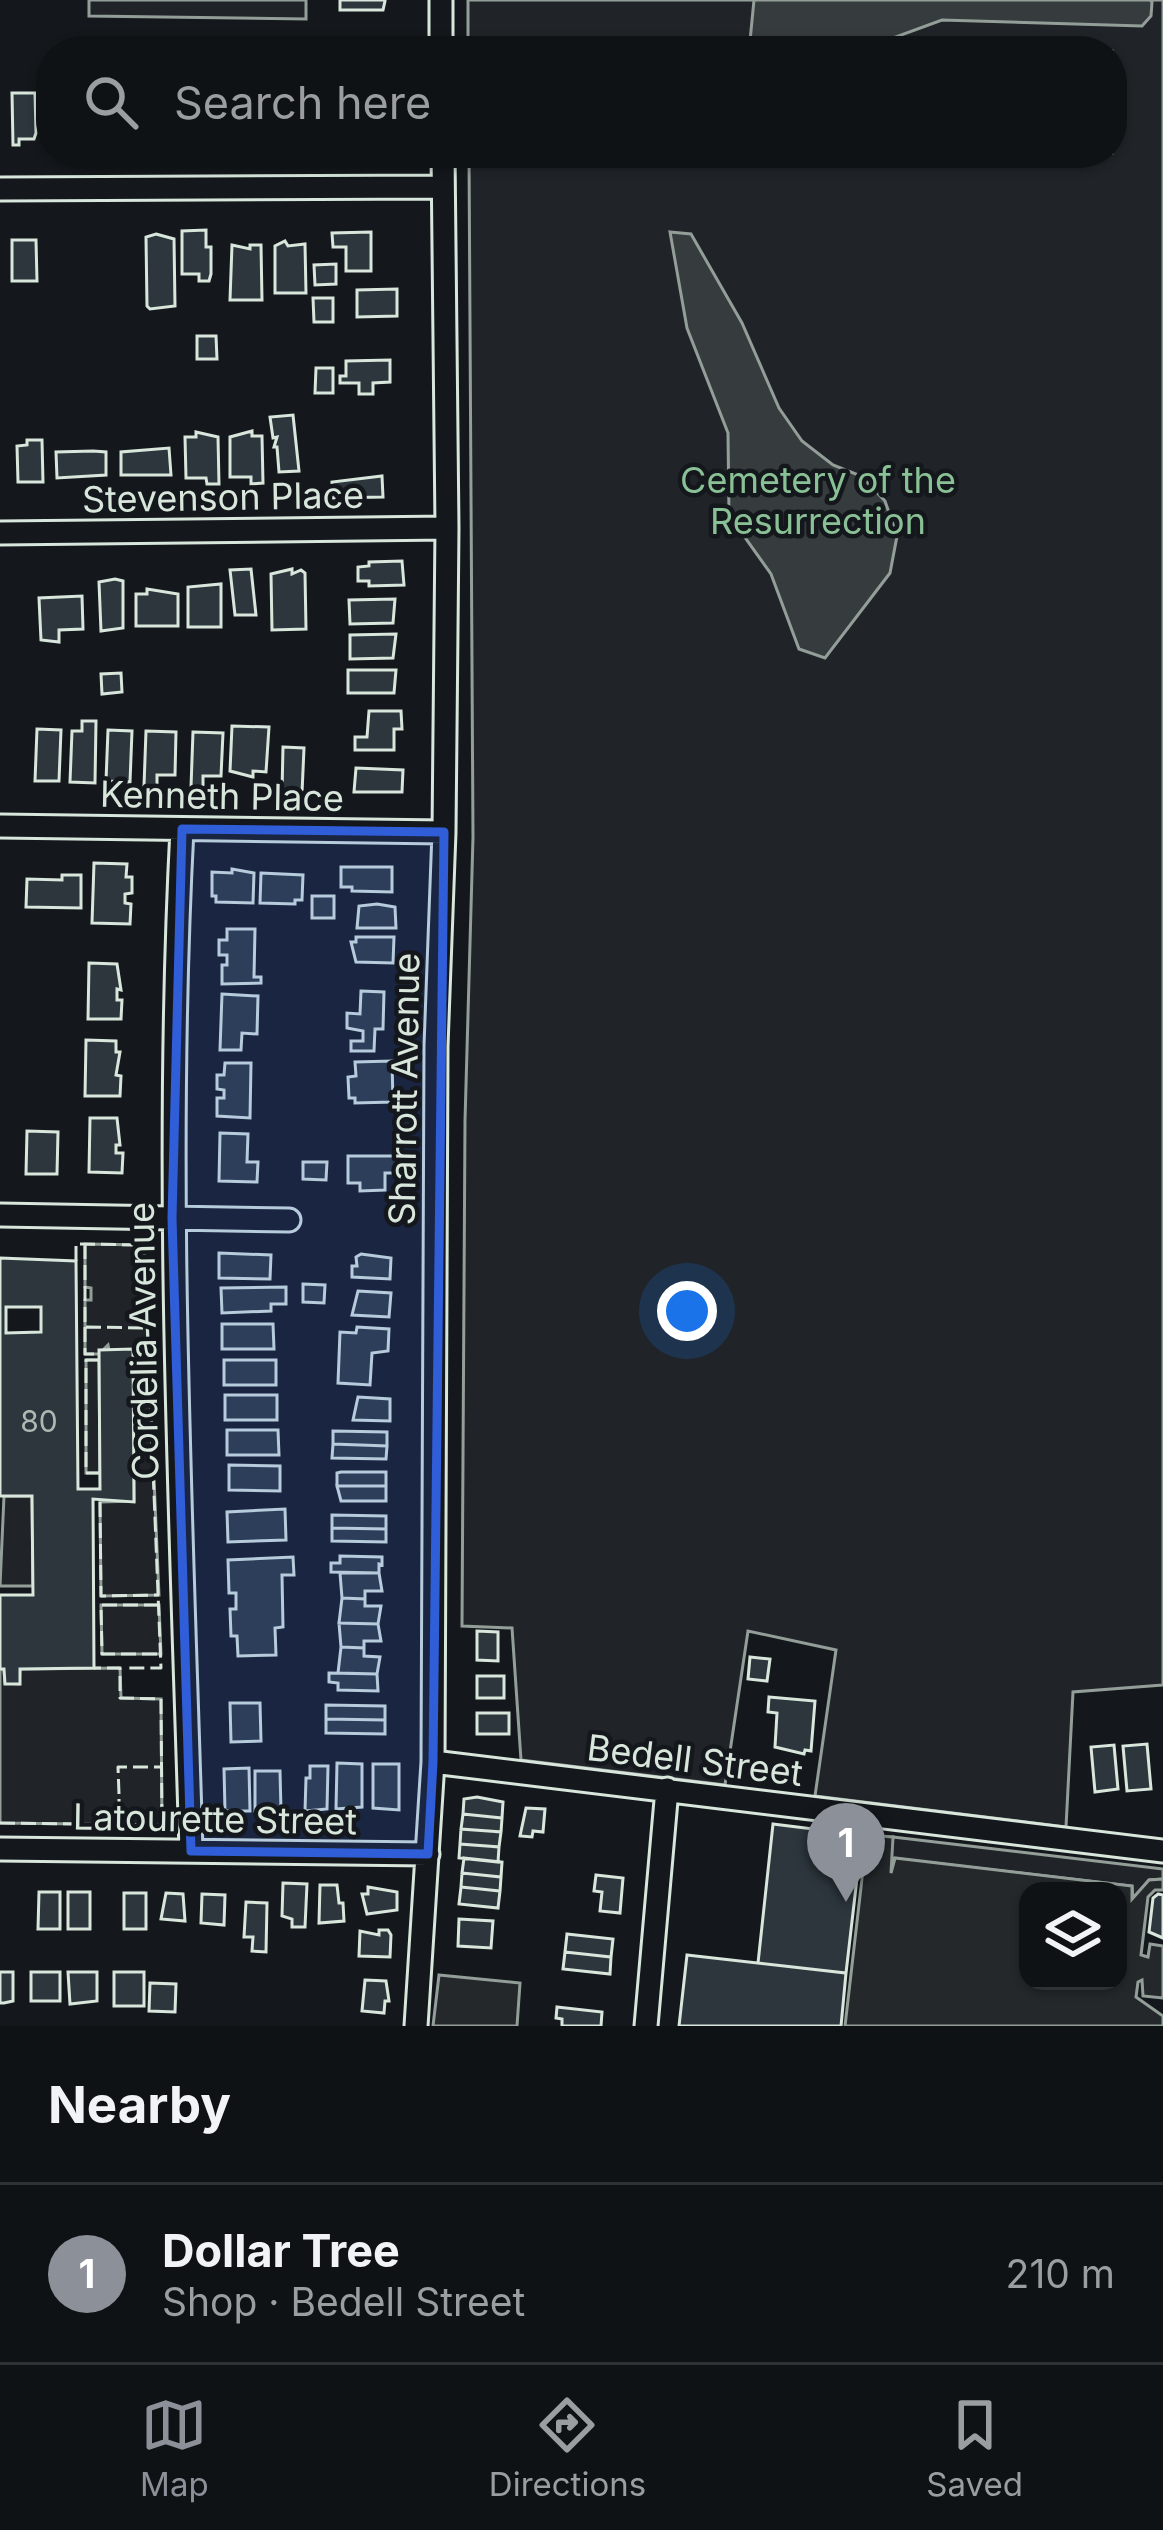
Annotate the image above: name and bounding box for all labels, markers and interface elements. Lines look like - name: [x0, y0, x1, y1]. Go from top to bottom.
- search box: [36, 36, 1127, 168]
- icon: search: [78, 69, 144, 135]
- text: Search here: [174, 75, 431, 130]
- park label: Cemetery of the Resurrection: [680, 458, 956, 543]
- street label: Stevenson Place: [82, 473, 364, 521]
- street label: Kenneth Place: [100, 772, 344, 820]
- street label: Sharrott Avenue: [380, 952, 428, 1226]
- street label: Cordelia Avenue: [119, 1202, 167, 1480]
- your location: [657, 1281, 717, 1341]
- house number: 80: [20, 1403, 58, 1439]
- street label: Bedell Street: [585, 1725, 805, 1795]
- street label: Latourette Street: [73, 1795, 357, 1843]
- pin: 1: [807, 1803, 885, 1902]
- map controls: [1019, 1882, 1127, 1990]
- button: layers: [1019, 1882, 1127, 1990]
- text: Nearby: [48, 2074, 231, 2135]
- text: Dollar Tree: [162, 2223, 400, 2278]
- text: 1: [79, 2250, 95, 2297]
- text: 210 m: [1006, 2250, 1115, 2297]
- text: Shop · Bedell Street: [162, 2278, 525, 2325]
- tab: Map: [140, 2392, 209, 2504]
- tab: Directions: [489, 2392, 646, 2504]
- tab: Saved: [926, 2392, 1023, 2504]

